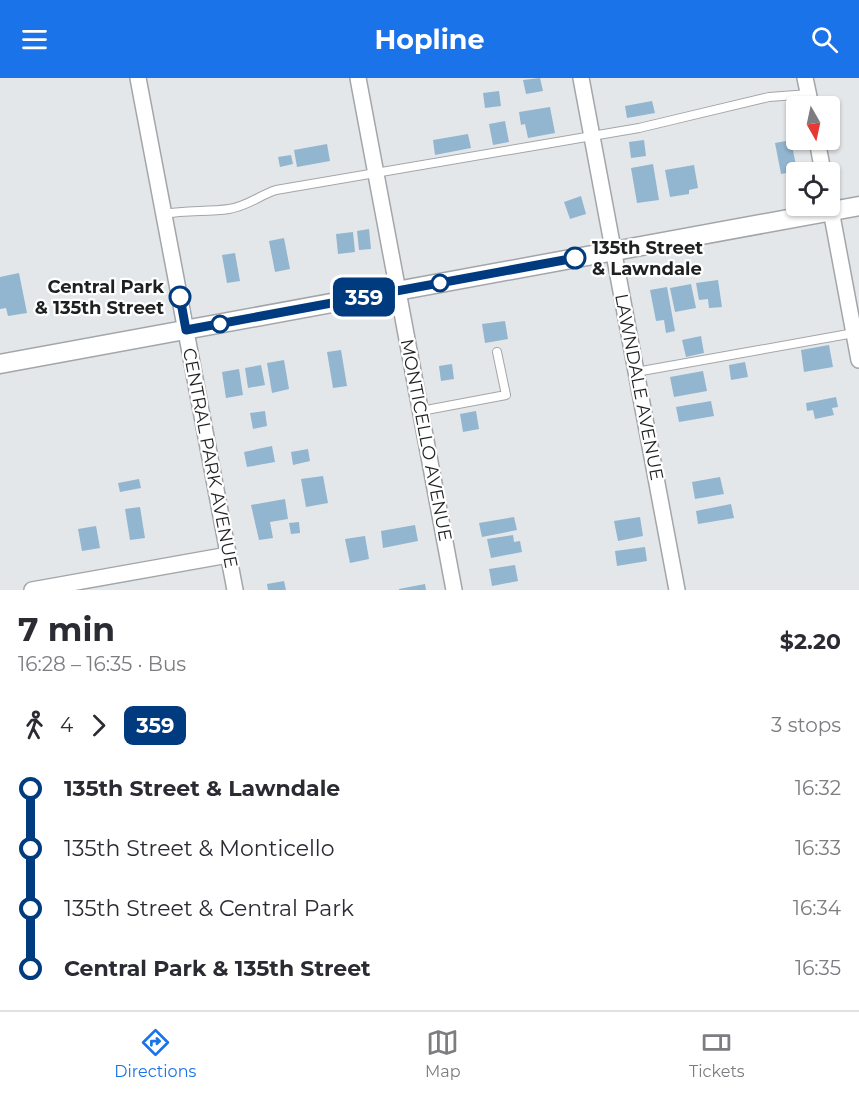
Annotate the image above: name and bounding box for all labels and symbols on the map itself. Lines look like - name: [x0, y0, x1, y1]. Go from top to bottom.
- north arrow: [786, 96, 840, 150]
- place label: 135th Street & Lawndale: [592, 237, 703, 280]
- marker: 135th Street & Lawndale: [564, 247, 586, 269]
- unlabelled marker: [431, 274, 449, 292]
- place label: Central Park & 135th Street: [35, 276, 164, 319]
- line badge: 359: [330, 278, 398, 316]
- marker: Central Park & 135th Street: [169, 286, 191, 308]
- street label: LAWNDALE AVENUE: [610, 292, 668, 482]
- unlabelled marker: [211, 315, 229, 333]
- street label: MONTICELLO AVENUE: [396, 337, 456, 543]
- street label: CENTRAL PARK AVENUE: [178, 346, 242, 570]

